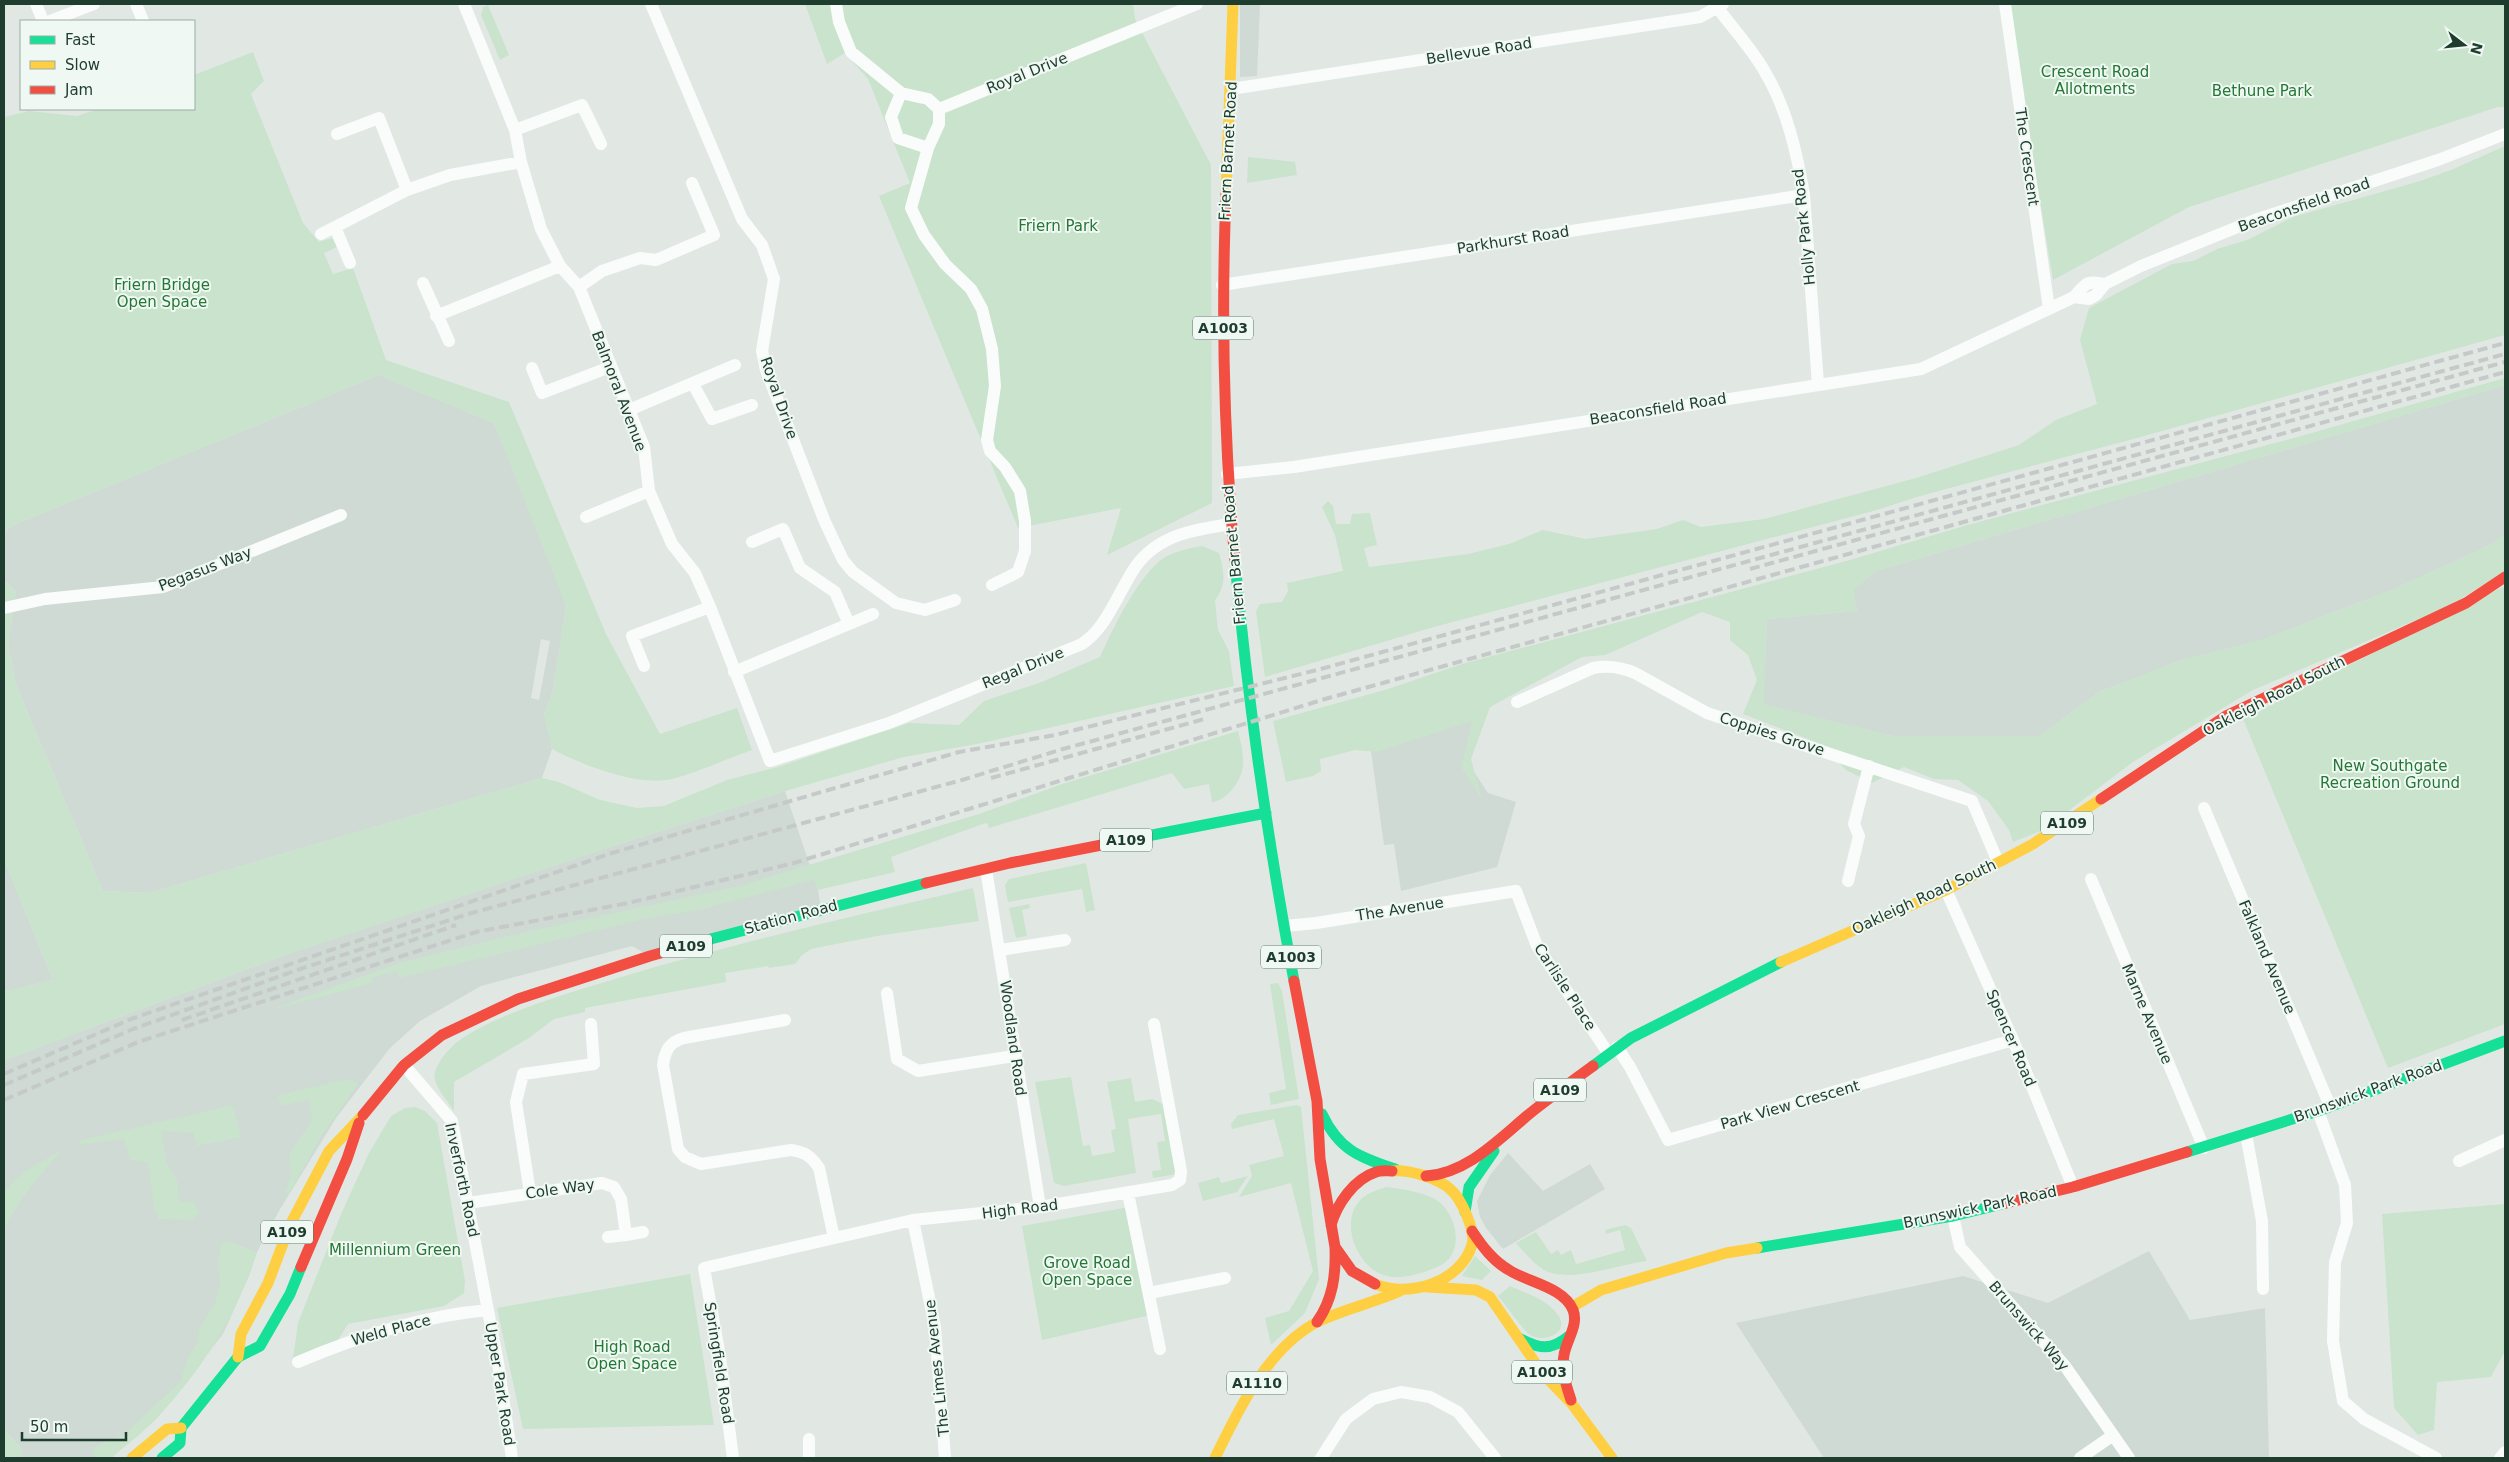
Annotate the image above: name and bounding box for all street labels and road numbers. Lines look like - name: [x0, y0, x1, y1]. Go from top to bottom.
- street label: Bellevue Road: [1425, 34, 1533, 68]
- street label: Royal Drive: [984, 49, 1070, 97]
- street label: Friern Barnet Road: [1215, 81, 1241, 221]
- street label: The Crescent: [2011, 106, 2043, 207]
- street label: Holly Park Road: [1789, 168, 1819, 286]
- street label: Beaconsfield Road: [2236, 174, 2372, 236]
- street label: Parkhurst Road: [1455, 222, 1571, 258]
- road number: A1003: [1193, 316, 1253, 339]
- street label: Balmoral Avenue: [588, 328, 650, 454]
- street label: Royal Drive: [757, 354, 801, 442]
- street label: Beaconsfield Road: [1588, 389, 1728, 429]
- street label: Friern Barnet Road: [1219, 485, 1249, 625]
- street label: Pegasus Way: [156, 543, 254, 595]
- street label: Regal Drive: [979, 643, 1067, 693]
- street label: Oakleigh Road South: [2200, 652, 2348, 740]
- street label: Coppies Grove: [1717, 709, 1827, 759]
- road number: A109: [2041, 811, 2093, 834]
- road number: A109: [1100, 828, 1152, 852]
- street label: Oakleigh Road South: [1849, 856, 1999, 938]
- street label: The Avenue: [1354, 893, 1445, 925]
- street label: Station Road: [742, 896, 840, 938]
- street label: Falkland Avenue: [2235, 897, 2299, 1017]
- road number: A109: [660, 934, 712, 958]
- street label: Carlisle Place: [1530, 940, 1600, 1034]
- road number: A1003: [1261, 946, 1321, 969]
- street label: Marne Avenue: [2118, 961, 2176, 1067]
- street label: Woodland Road: [996, 979, 1030, 1097]
- street label: Spencer Road: [1982, 987, 2040, 1089]
- street label: Brunswick Park Road: [2292, 1056, 2444, 1126]
- street label: Park View Crescent: [1718, 1077, 1862, 1133]
- road number: A109: [1534, 1078, 1586, 1102]
- street label: Inverforth Road: [441, 1121, 483, 1239]
- street label: Cole Way: [524, 1175, 596, 1203]
- street label: Brunswick Park Road: [1902, 1182, 2058, 1232]
- street label: High Road: [981, 1195, 1059, 1223]
- road number: A109: [261, 1220, 313, 1244]
- street label: Brunswick Way: [1985, 1277, 2073, 1375]
- street label: The Limes Avenue: [921, 1299, 953, 1438]
- street label: Springfield Road: [700, 1301, 738, 1425]
- street label: Weld Place: [349, 1311, 433, 1349]
- street label: Upper Park Road: [481, 1321, 519, 1447]
- road number: A1003: [1512, 1360, 1572, 1384]
- road number: A1110: [1227, 1372, 1287, 1395]

